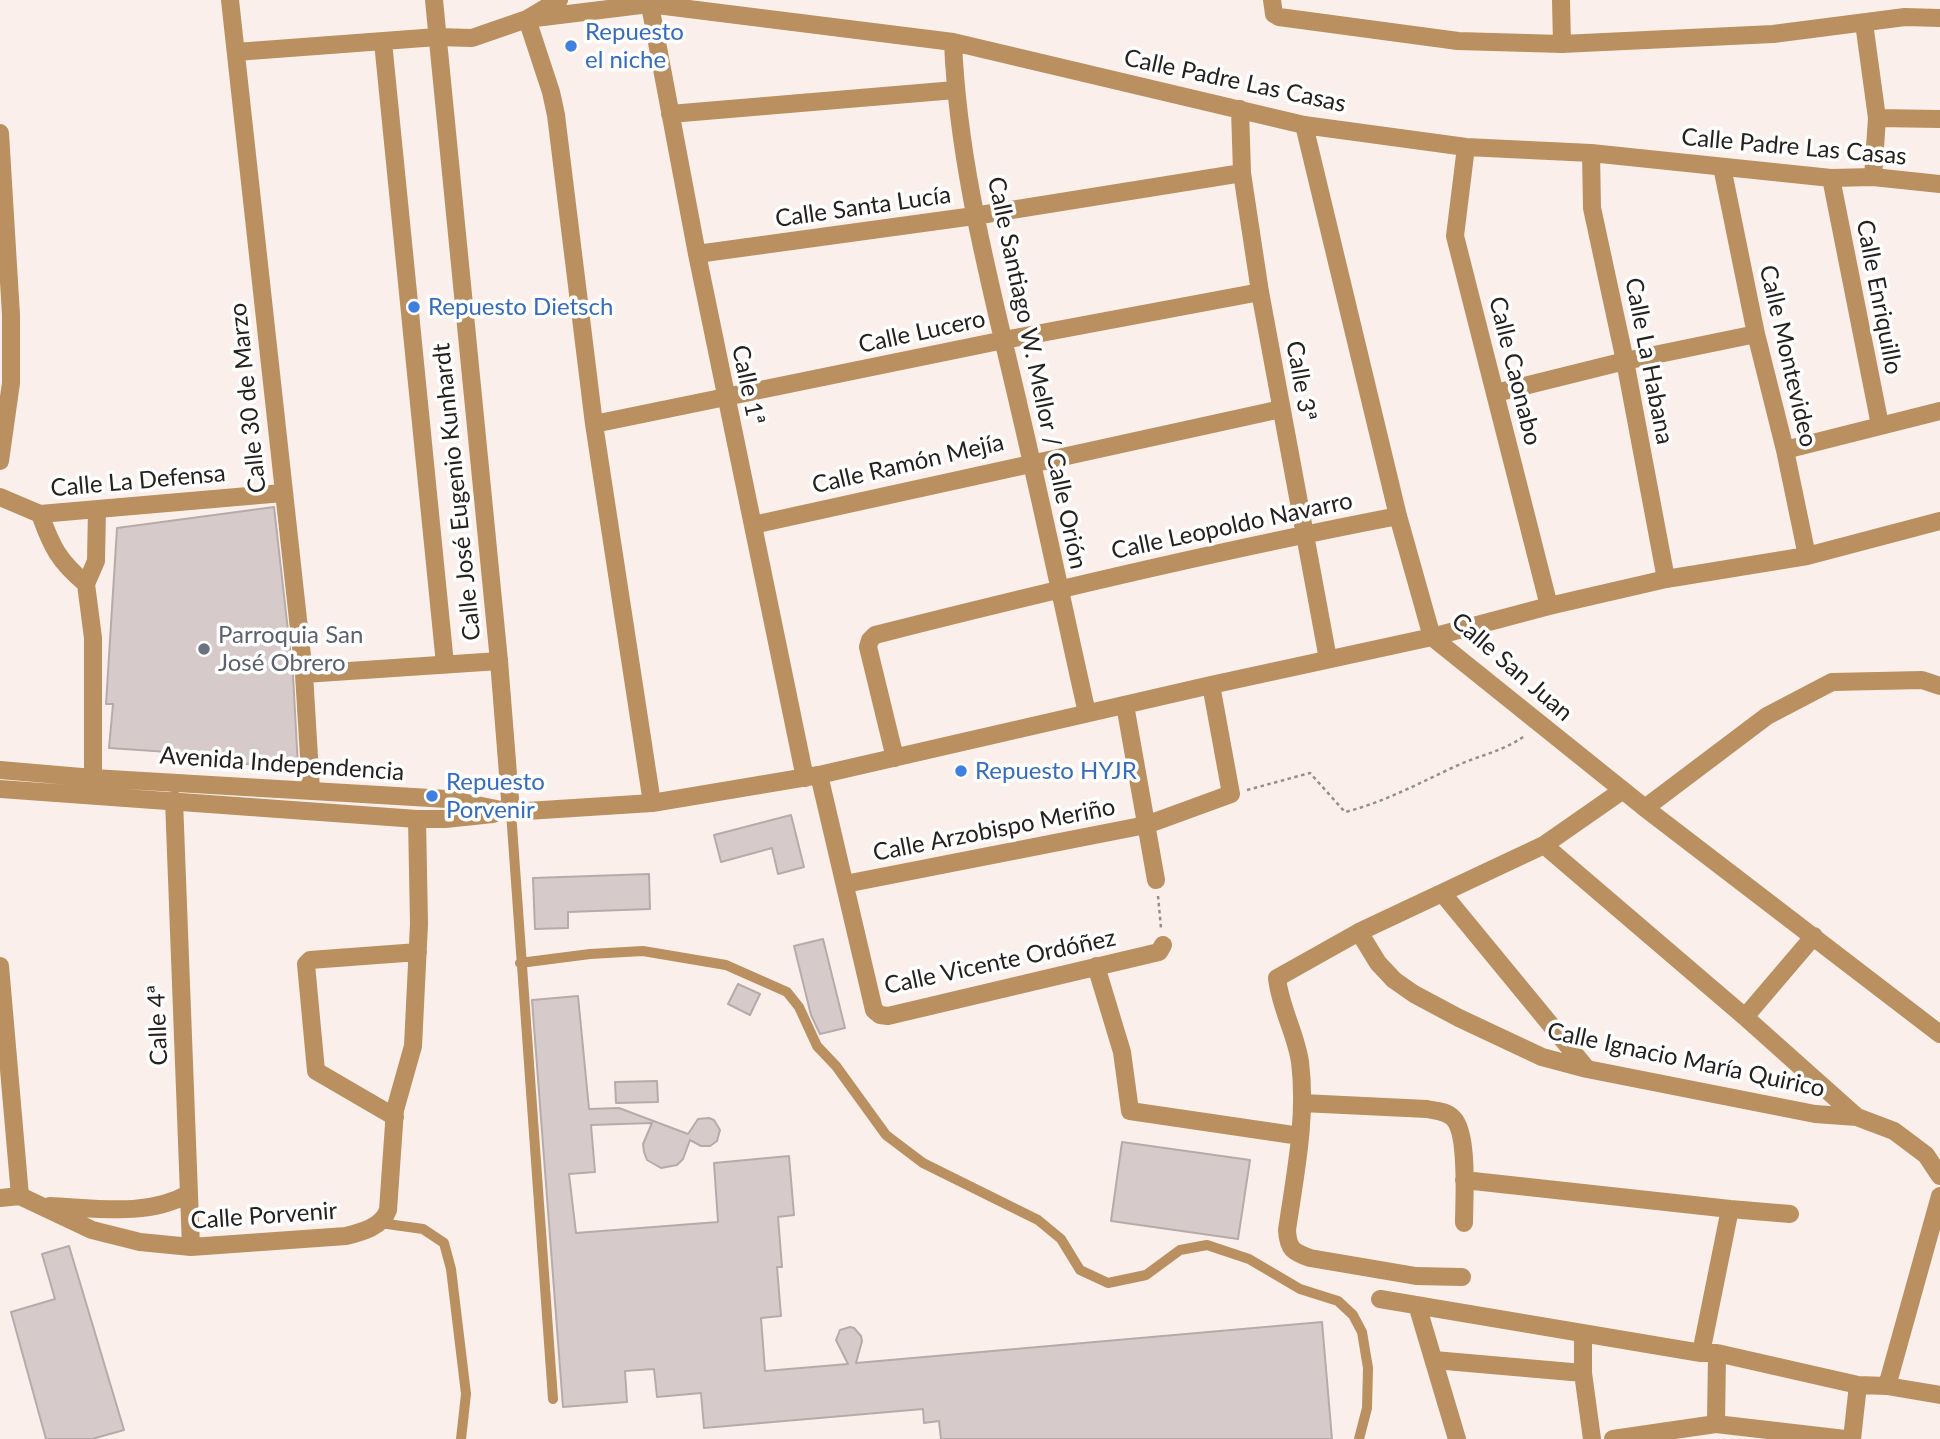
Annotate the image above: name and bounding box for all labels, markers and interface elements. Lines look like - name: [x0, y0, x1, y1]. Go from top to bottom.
- place label: Repuesto el niche: [585, 18, 684, 74]
- marker: Repuesto el niche: [563, 38, 579, 54]
- street label: Calle Padre Las Casas: [1121, 43, 1349, 119]
- street label: Calle Padre Las Casas: [1680, 123, 1908, 171]
- street label: Calle Santiago W. Mellor / Calle Orión: [981, 174, 1093, 572]
- street label: Calle Santa Lucía: [773, 180, 953, 234]
- street label: Calle Enriquillo: [1850, 217, 1908, 377]
- street label: Calle Montevideo: [1753, 262, 1823, 450]
- street label: Calle La Habana: [1619, 275, 1679, 447]
- place label: Repuesto Dietsch: [428, 293, 613, 321]
- street label: Calle Caonabo: [1483, 294, 1547, 448]
- marker: Repuesto Dietsch: [406, 299, 422, 315]
- street label: Calle 30 de Marzo: [224, 301, 272, 495]
- street label: Calle Lucero: [856, 305, 988, 359]
- street label: Calle 3ª: [1280, 339, 1322, 423]
- street label: Calle José Eugenio Kunhardt: [427, 342, 487, 642]
- street label: Calle 1ª: [726, 342, 770, 428]
- street label: Calle Ramón Mejía: [809, 428, 1007, 500]
- street label: Calle La Defensa: [49, 459, 227, 503]
- street label: Calle Leopoldo Navarro: [1109, 486, 1355, 566]
- street label: Calle San Juan: [1446, 607, 1578, 727]
- place label: Parroquia San José Obrero: [218, 621, 363, 677]
- marker: Parroquia San José Obrero: [196, 641, 212, 657]
- street label: Avenida Independencia: [159, 741, 405, 787]
- place label: Repuesto HYJR: [975, 757, 1137, 785]
- marker: Repuesto HYJR: [953, 763, 969, 779]
- place label: Repuesto Porvenir: [446, 768, 545, 824]
- marker: Repuesto Porvenir: [424, 788, 440, 804]
- street label: Calle Arzobispo Meriño: [870, 792, 1118, 868]
- street label: Calle Vicente Ordóñez: [882, 923, 1118, 1001]
- street label: Calle 4ª: [142, 984, 174, 1066]
- street label: Calle Ignacio María Quirico: [1545, 1016, 1827, 1104]
- street label: Calle Porvenir: [190, 1197, 338, 1235]

